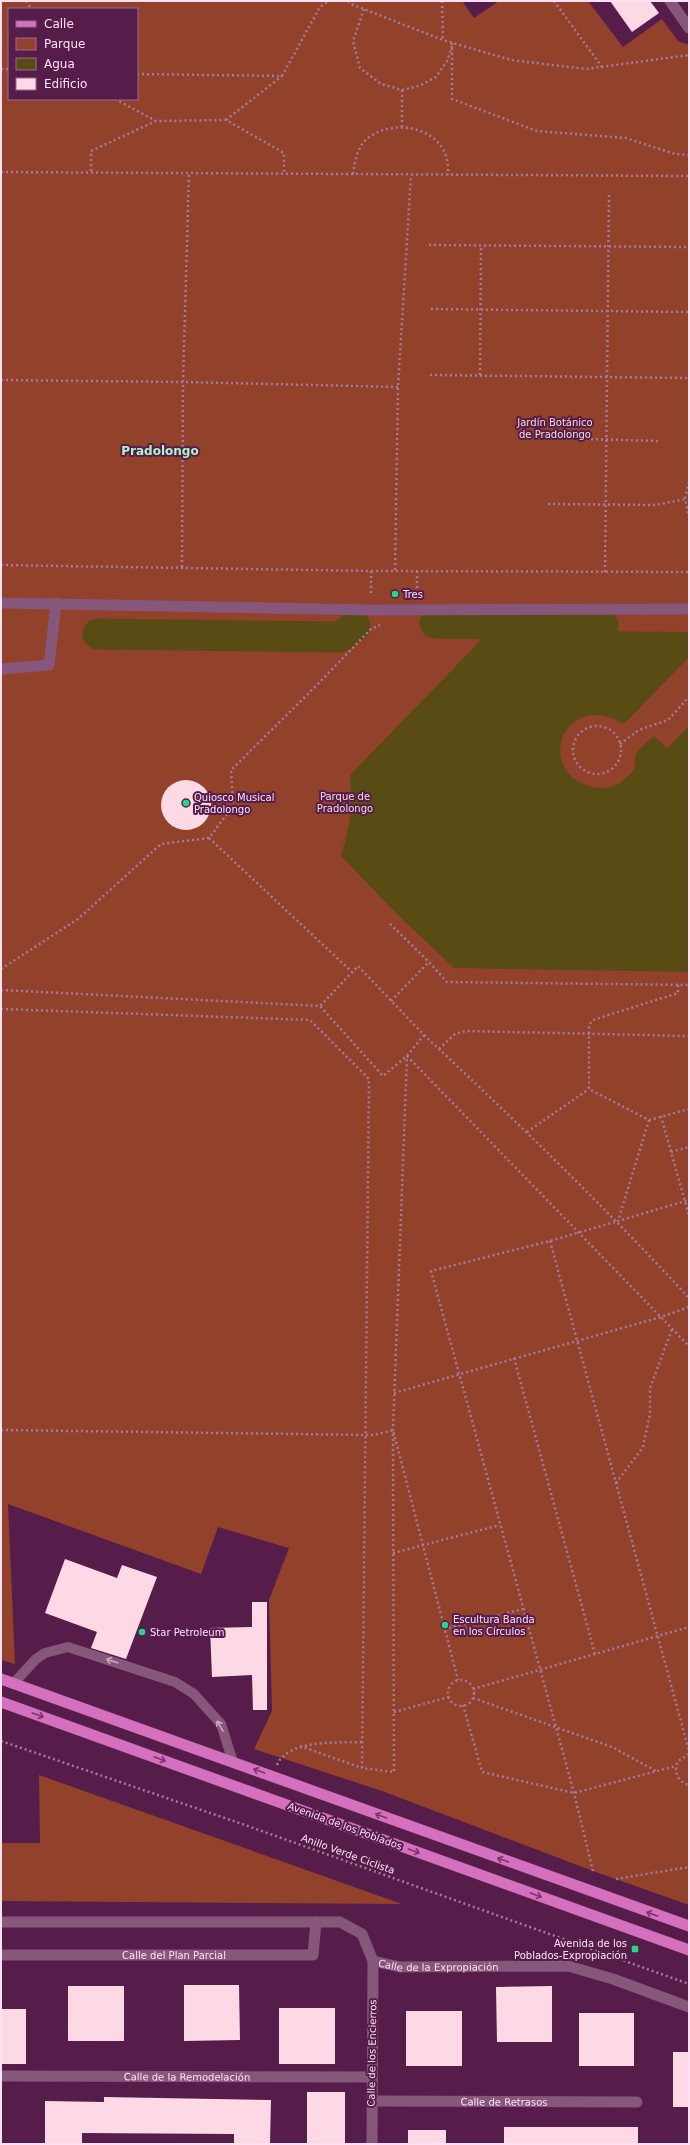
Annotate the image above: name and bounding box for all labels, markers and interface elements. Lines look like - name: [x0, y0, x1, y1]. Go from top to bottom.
- legend: [8, 8, 138, 100]
- text: Calle: [44, 17, 74, 31]
- text: Parque: [44, 37, 85, 51]
- text: Agua: [44, 57, 75, 71]
- text: Edificio: [44, 77, 87, 91]
- park label: Jardín Botánico de Pradolongo: [516, 417, 593, 440]
- district label: Pradolongo: [121, 444, 199, 458]
- marker: Tres: [390, 589, 400, 599]
- place label: Tres: [402, 589, 423, 600]
- park label: Parque de Pradolongo: [317, 791, 373, 814]
- place label: Quiosco Musical Pradolongo: [194, 792, 274, 815]
- marker: Quiosco Musical Pradolongo: [181, 798, 191, 808]
- place label: Escultura Banda en los Círculos: [453, 1614, 535, 1637]
- marker: Escultura Banda en los Círculos: [440, 1620, 450, 1630]
- marker: Star Petroleum: [137, 1627, 147, 1637]
- place label: Star Petroleum: [150, 1627, 224, 1638]
- one-way arrow: [106, 1657, 118, 1665]
- one-way arrow: [31, 1712, 44, 1719]
- one-way arrow: [216, 1720, 223, 1732]
- one-way arrow: [153, 1756, 166, 1763]
- one-way arrow: [254, 1767, 266, 1775]
- street label: Avenida de los Poblados: [286, 1800, 404, 1852]
- one-way arrow: [375, 1812, 388, 1819]
- street label: Anillo Verde Ciclista: [300, 1832, 396, 1876]
- one-way arrow: [408, 1847, 420, 1855]
- one-way arrow: [498, 1856, 510, 1864]
- one-way arrow: [530, 1892, 543, 1899]
- one-way arrow: [646, 1910, 659, 1917]
- place label: Avenida de los Poblados-Expropiación: [514, 1938, 627, 1961]
- marker: Avenida de los Poblados-Expropiación: [630, 1944, 640, 1954]
- street label: Calle del Plan Parcial: [122, 1950, 226, 1961]
- street label: Calle de la Expropiación: [377, 1957, 499, 1973]
- street label: Calle de los Encierros: [366, 1999, 378, 2107]
- street label: Calle de la Remodelación: [124, 2071, 250, 2082]
- street label: Calle de Retrasos: [460, 2096, 548, 2107]

